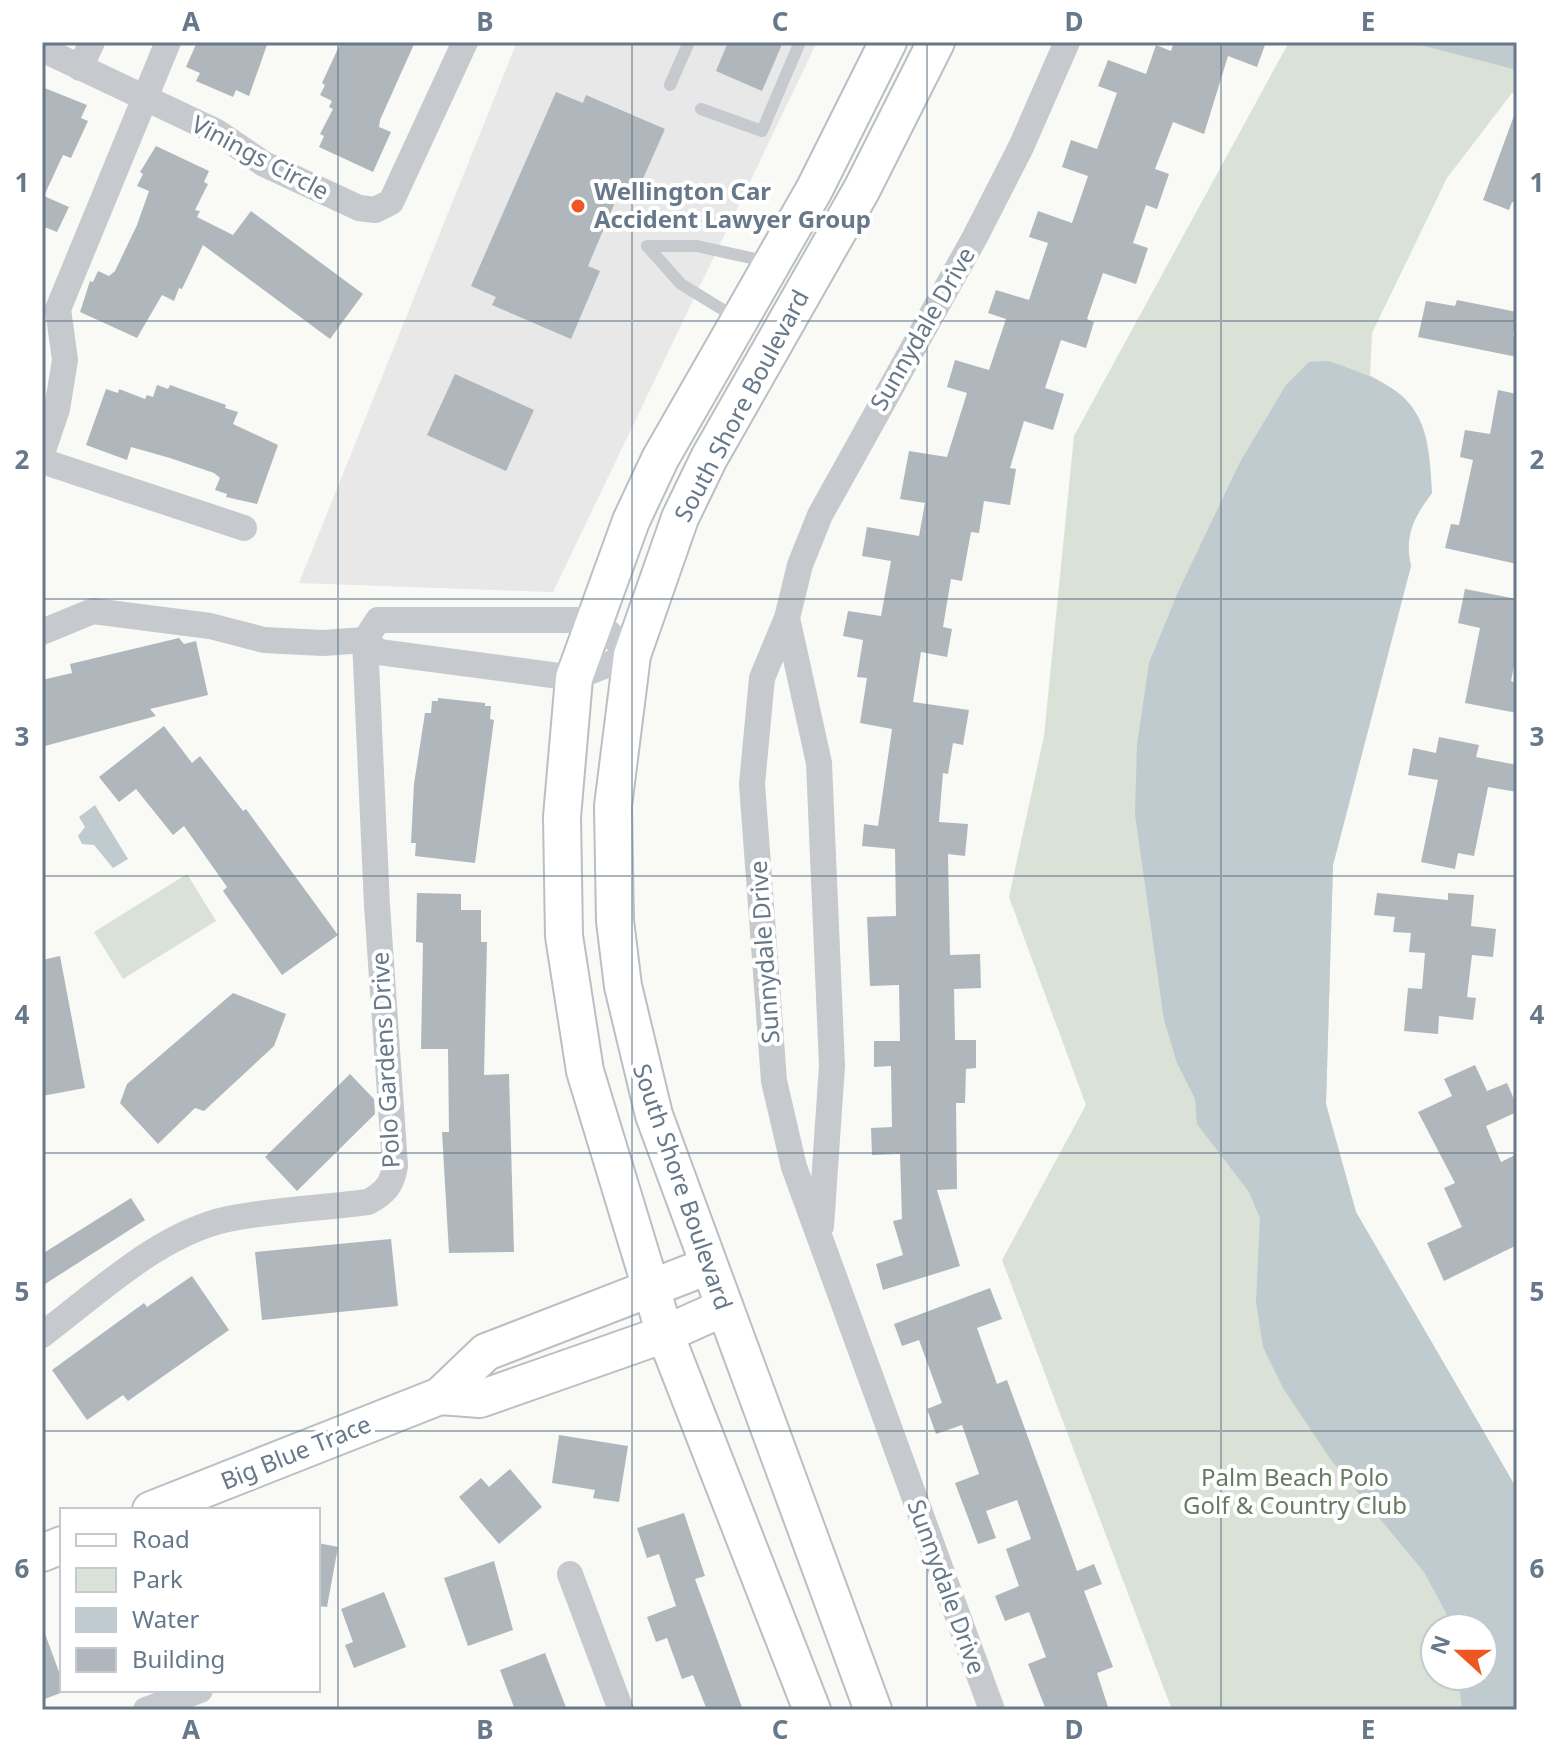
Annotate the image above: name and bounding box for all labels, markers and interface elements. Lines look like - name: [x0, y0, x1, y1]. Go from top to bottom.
- text: A: [182, 3, 200, 39]
- text: B: [476, 3, 494, 39]
- text: C: [772, 3, 788, 39]
- text: D: [1064, 3, 1084, 39]
- text: E: [1361, 3, 1375, 39]
- street label: Vinings Circle: [186, 107, 335, 207]
- text: 1: [15, 164, 29, 200]
- text: 1: [1530, 164, 1544, 200]
- place label: Wellington Car Accident Lawyer Group: [594, 174, 871, 235]
- marker: Wellington Car Accident Lawyer Group: [569, 197, 587, 215]
- street label: Sunnydale Drive: [862, 241, 982, 416]
- street label: South Shore Boulevard: [666, 284, 816, 527]
- text: 2: [15, 441, 30, 477]
- text: 2: [1530, 441, 1545, 477]
- text: 3: [15, 718, 29, 754]
- text: 3: [1530, 718, 1544, 754]
- street label: Sunnydale Drive: [741, 859, 786, 1045]
- street label: Polo Gardens Drive: [362, 951, 407, 1169]
- text: 4: [15, 996, 30, 1032]
- text: 4: [1530, 996, 1545, 1032]
- street label: South Shore Boulevard: [626, 1059, 741, 1314]
- text: 5: [15, 1273, 29, 1309]
- text: 5: [1530, 1273, 1544, 1309]
- street label: Big Blue Trace: [215, 1406, 375, 1497]
- park label: Palm Beach Polo Golf & Country Club: [1183, 1460, 1407, 1521]
- street label: Sunnydale Drive: [901, 1495, 994, 1678]
- legend: [60, 1508, 320, 1692]
- text: Road: [132, 1522, 190, 1555]
- text: 6: [15, 1550, 30, 1586]
- text: 6: [1530, 1550, 1545, 1586]
- text: Park: [132, 1562, 183, 1595]
- text: Water: [132, 1602, 200, 1635]
- north arrow: [1419, 1612, 1499, 1692]
- text: N: [1422, 1631, 1457, 1658]
- text: Building: [132, 1642, 225, 1675]
- text: A: [182, 1711, 200, 1747]
- text: B: [476, 1711, 494, 1747]
- text: C: [772, 1711, 788, 1747]
- text: D: [1064, 1711, 1084, 1747]
- text: E: [1361, 1711, 1375, 1747]

